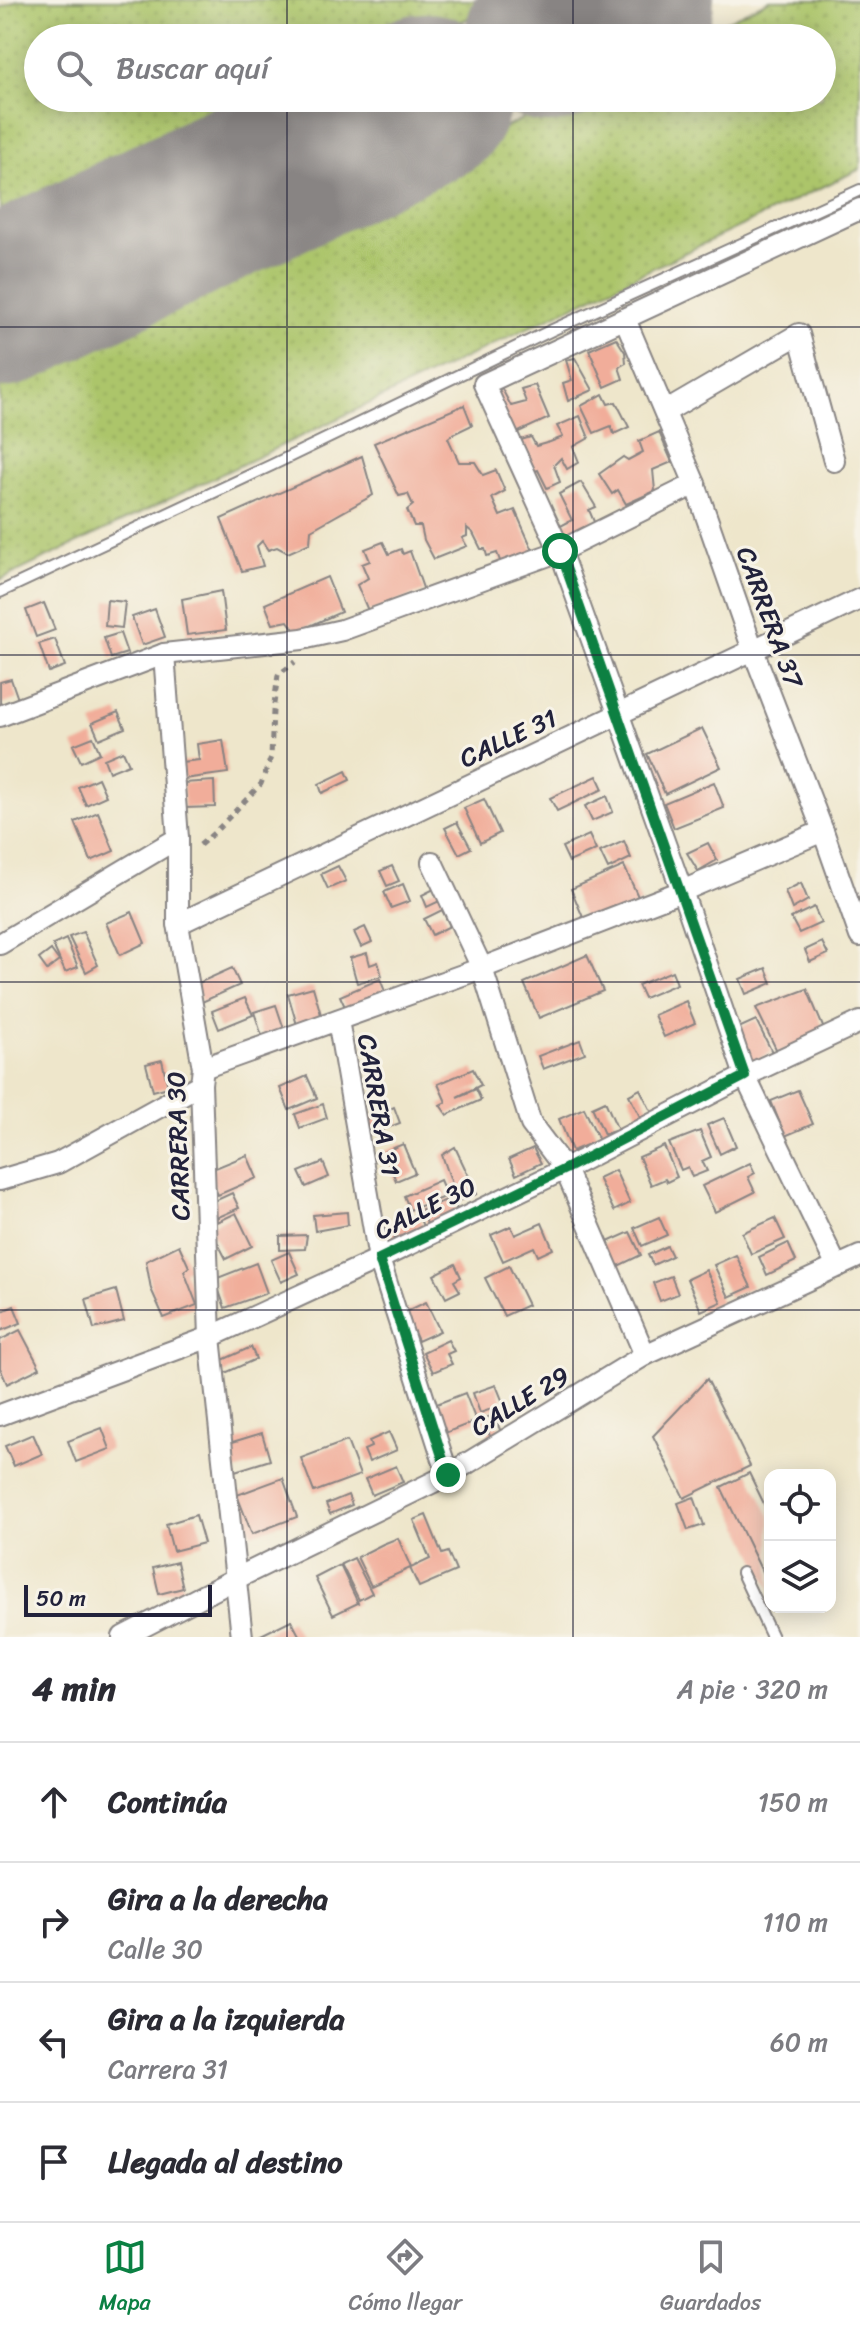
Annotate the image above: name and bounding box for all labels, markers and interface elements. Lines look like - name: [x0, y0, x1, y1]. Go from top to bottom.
- search box: [24, 24, 836, 112]
- text: Buscar aquí: [116, 41, 269, 95]
- icon: search: [52, 46, 96, 90]
- route start: [542, 533, 578, 569]
- street label: CARRERA 37: [723, 540, 818, 696]
- street label: CALLE 31: [451, 695, 565, 781]
- street label: CARRERA 31: [344, 1030, 414, 1180]
- street label: CARRERA 30: [152, 1071, 204, 1221]
- street label: CALLE 30: [366, 1163, 484, 1253]
- street label: CALLE 29: [461, 1353, 579, 1449]
- route end: [430, 1457, 466, 1493]
- map controls: [764, 1469, 836, 1613]
- button: locate: [764, 1469, 836, 1541]
- button: layers: [764, 1541, 836, 1613]
- text: 50 m: [36, 1579, 86, 1618]
- scale bar: [24, 1581, 212, 1617]
- text: 4 min: [32, 1659, 116, 1719]
- text: A pie · 320 m: [677, 1666, 828, 1712]
- text: Continúa: [108, 1775, 227, 1829]
- text: 150 m: [758, 1779, 828, 1825]
- icon: ahead: [32, 1780, 76, 1824]
- text: Gira a la derecha: [108, 1872, 328, 1926]
- text: 110 m: [763, 1899, 828, 1945]
- icon: right: [32, 1900, 76, 1944]
- text: Calle 30: [108, 1926, 203, 1972]
- text: Gira a la izquierda: [108, 1992, 345, 2046]
- text: 60 m: [770, 2019, 828, 2065]
- icon: left: [32, 2020, 76, 2064]
- text: Carrera 31: [108, 2046, 228, 2092]
- text: Llegada al destino: [108, 2135, 342, 2189]
- icon: arrive: [32, 2140, 76, 2184]
- tab: Mapa: [99, 2235, 151, 2322]
- tab: Cómo llegar: [348, 2235, 462, 2322]
- tab: Guardados: [660, 2235, 761, 2322]

